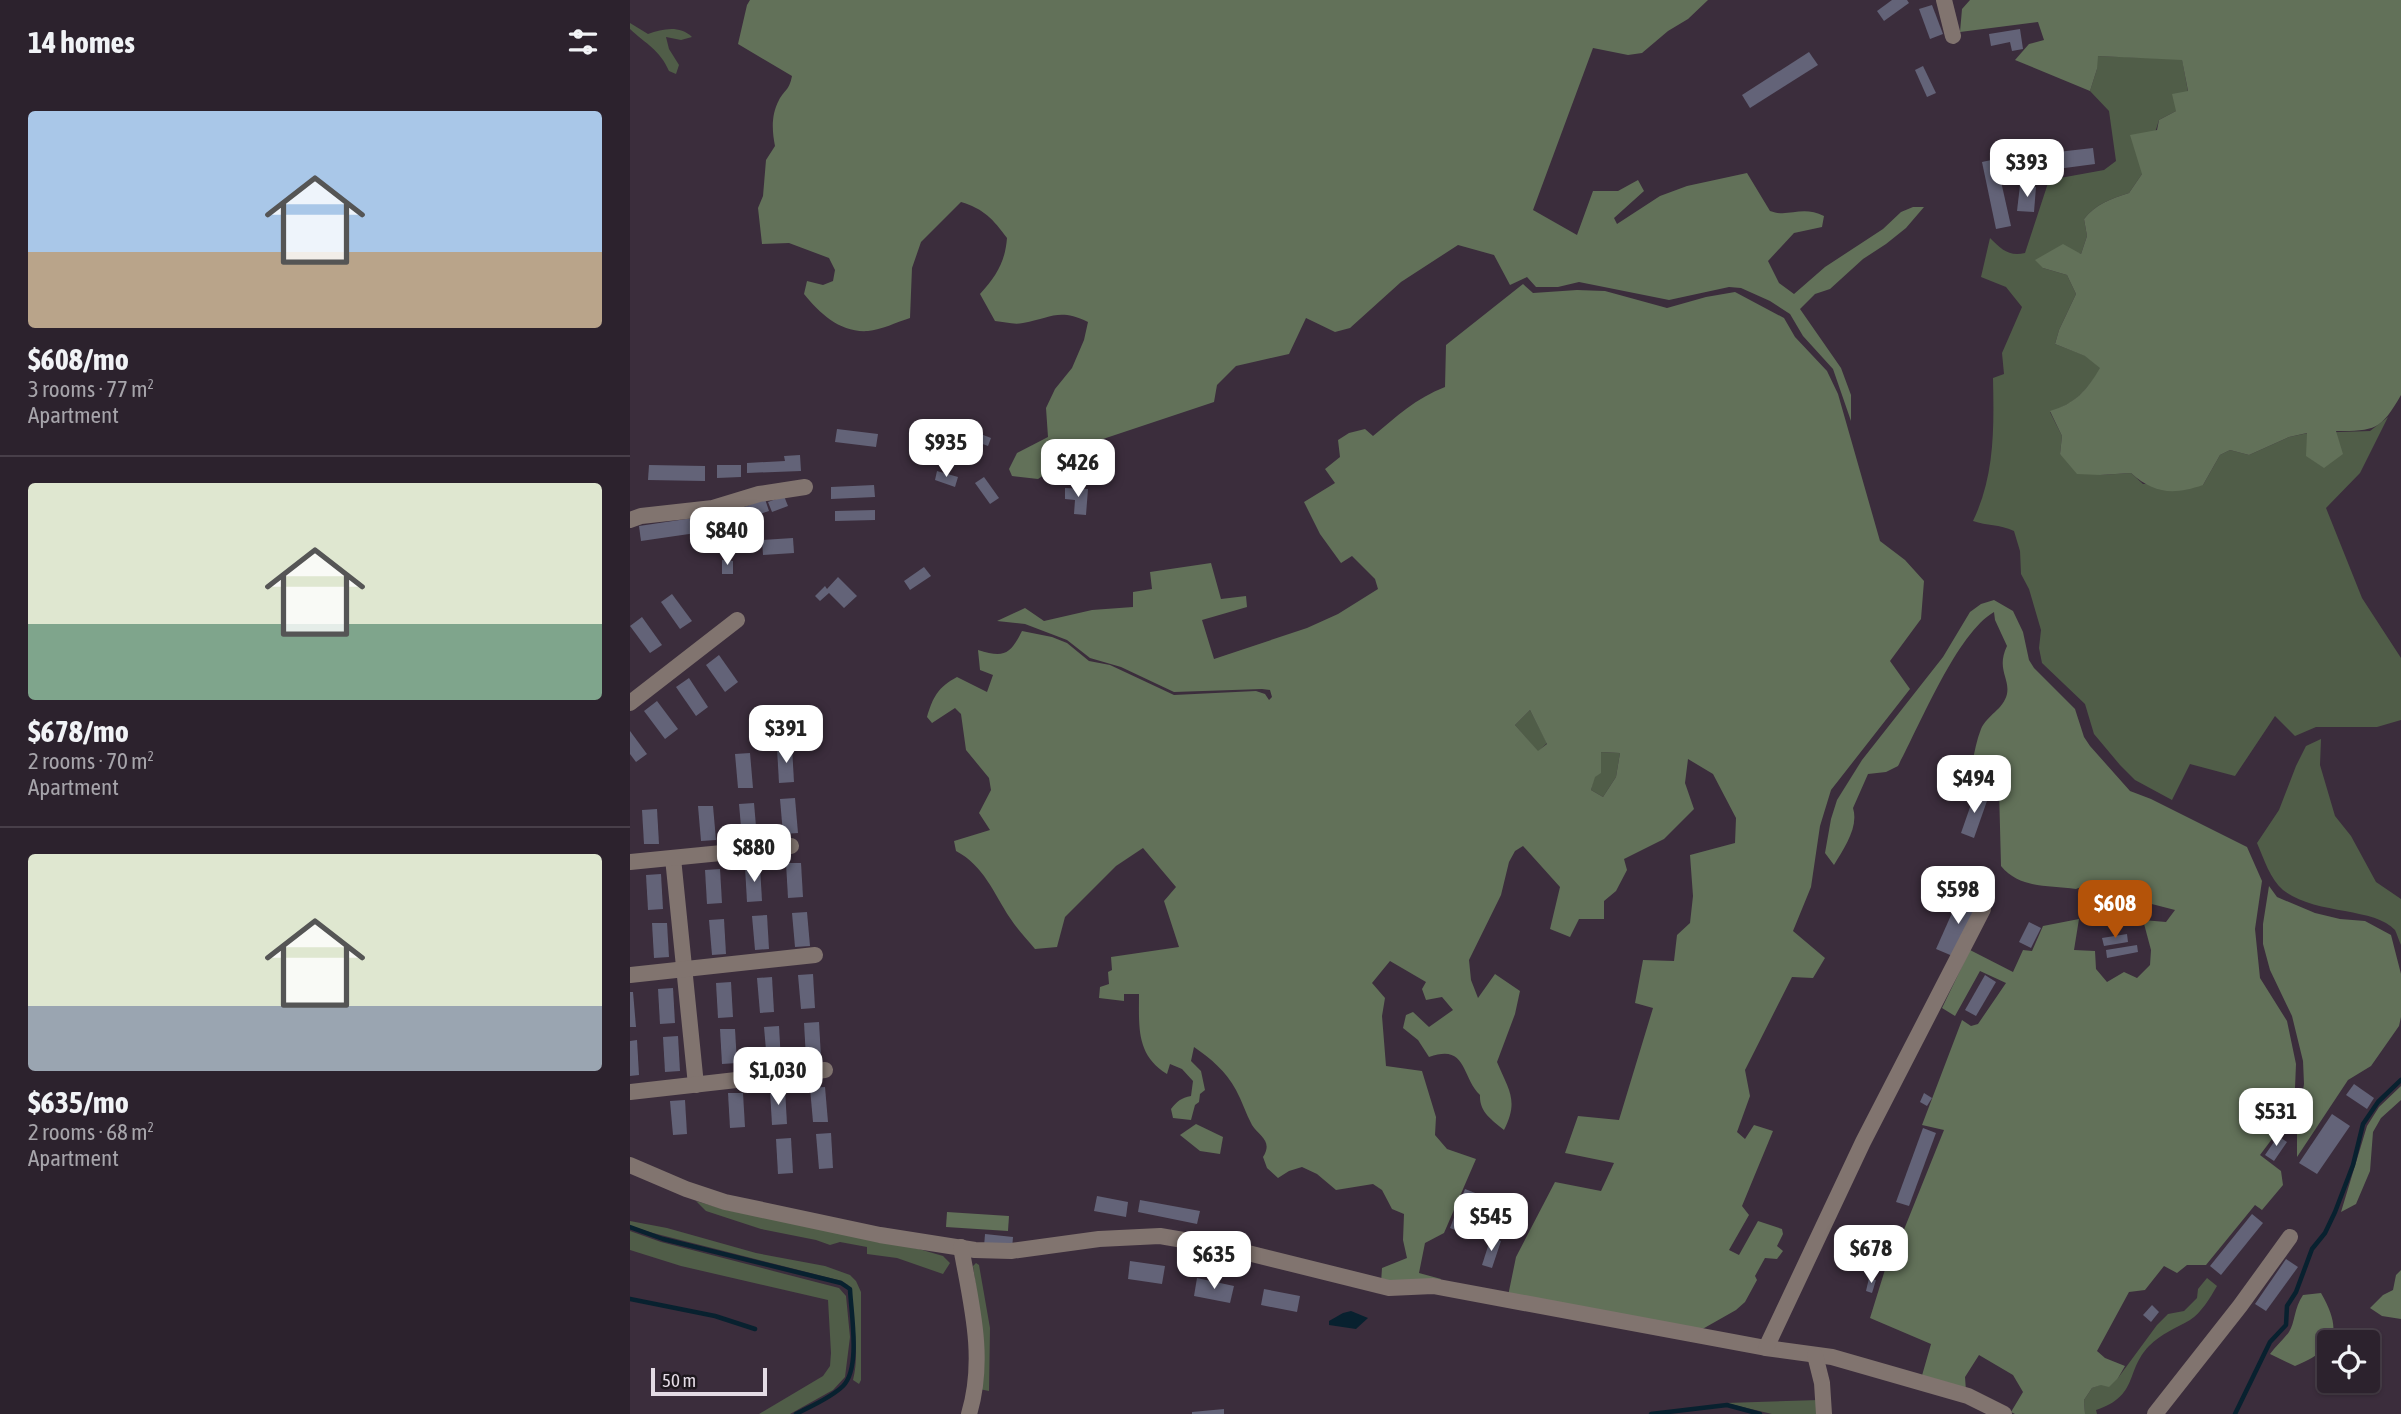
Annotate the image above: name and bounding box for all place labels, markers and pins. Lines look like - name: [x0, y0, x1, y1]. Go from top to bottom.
- pin: $393: [1986, 140, 2068, 199]
- pin: $935: [905, 420, 987, 479]
- pin: $426: [1037, 440, 1119, 499]
- pin: $840: [686, 508, 768, 567]
- pin: $391: [745, 706, 827, 765]
- pin: $494: [1933, 756, 2015, 815]
- pin: $880: [713, 824, 795, 884]
- pin: $598: [1917, 866, 1999, 926]
- pin: $608: [2074, 880, 2156, 940]
- pin: $1,030: [721, 1048, 835, 1107]
- pin: $531: [2235, 1088, 2317, 1148]
- pin: $545: [1450, 1194, 1532, 1253]
- pin: $678: [1830, 1226, 1912, 1285]
- pin: $635: [1173, 1232, 1255, 1291]

